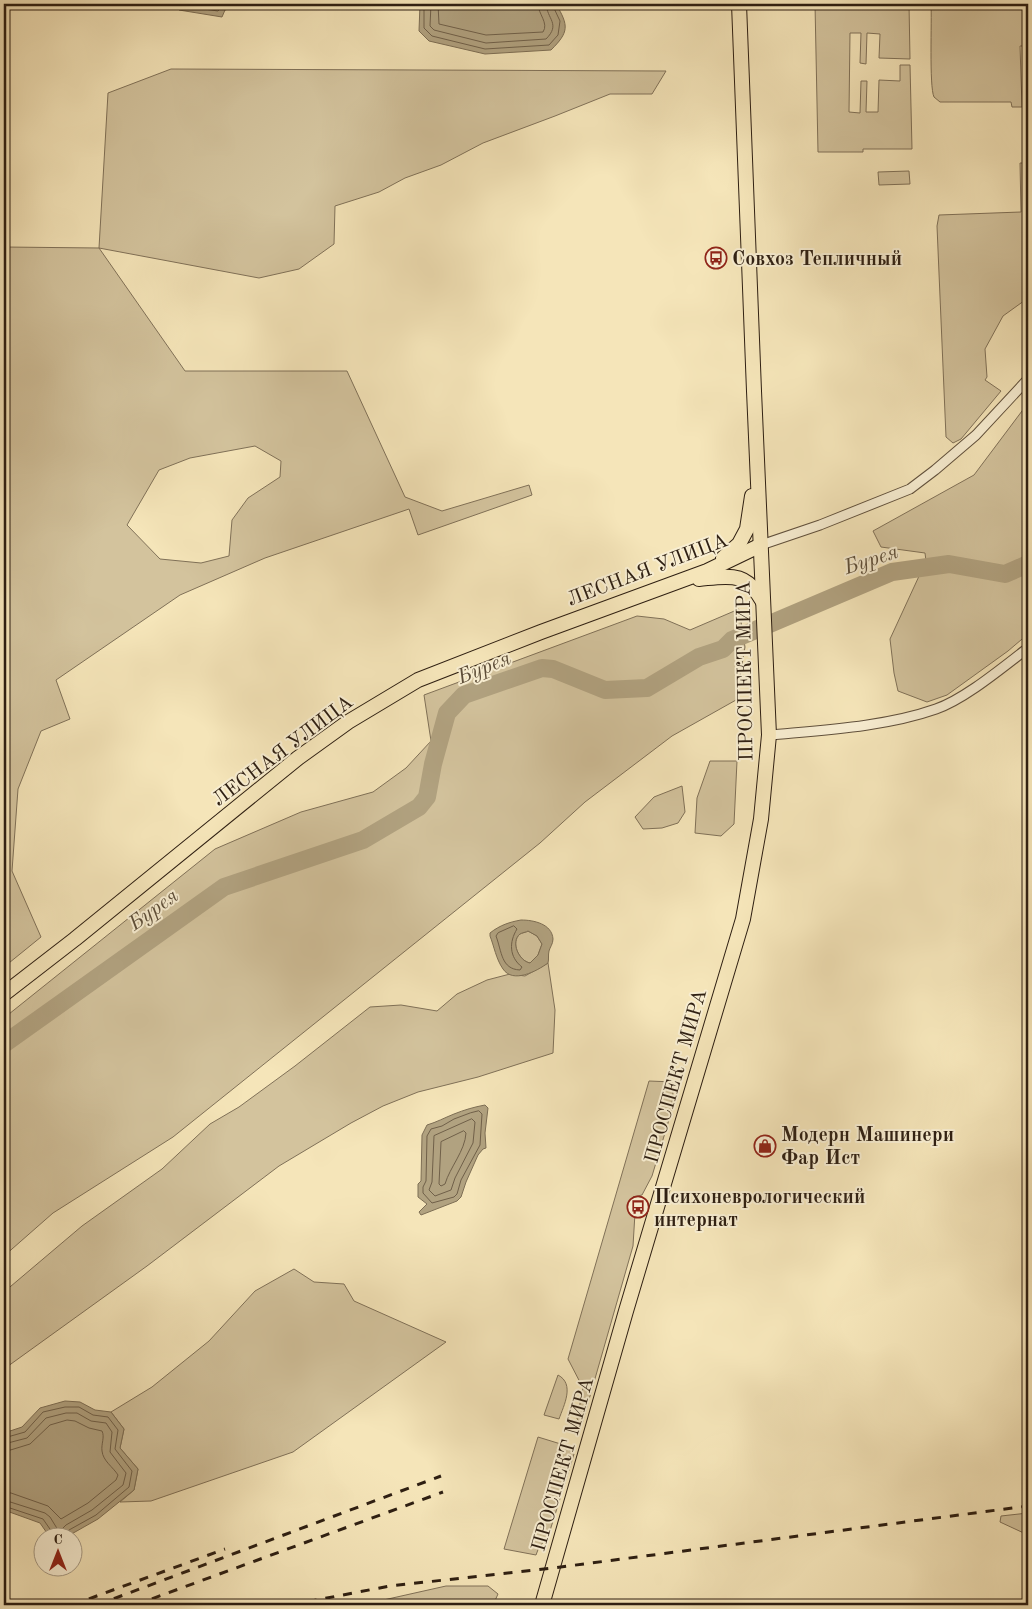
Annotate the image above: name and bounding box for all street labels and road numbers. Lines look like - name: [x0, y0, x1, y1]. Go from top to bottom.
- street label: ЛЕСНАЯ УЛИЦА: [565, 531, 731, 611]
- street label: ПРОСПЕКТ МИРА: [734, 581, 758, 761]
- street label: ЛЕСНАЯ УЛИЦА: [209, 692, 357, 811]
- street label: ПРОСПЕКТ МИРА: [642, 987, 711, 1166]
- street label: ПРОСПЕКТ МИРА: [529, 1375, 598, 1554]

